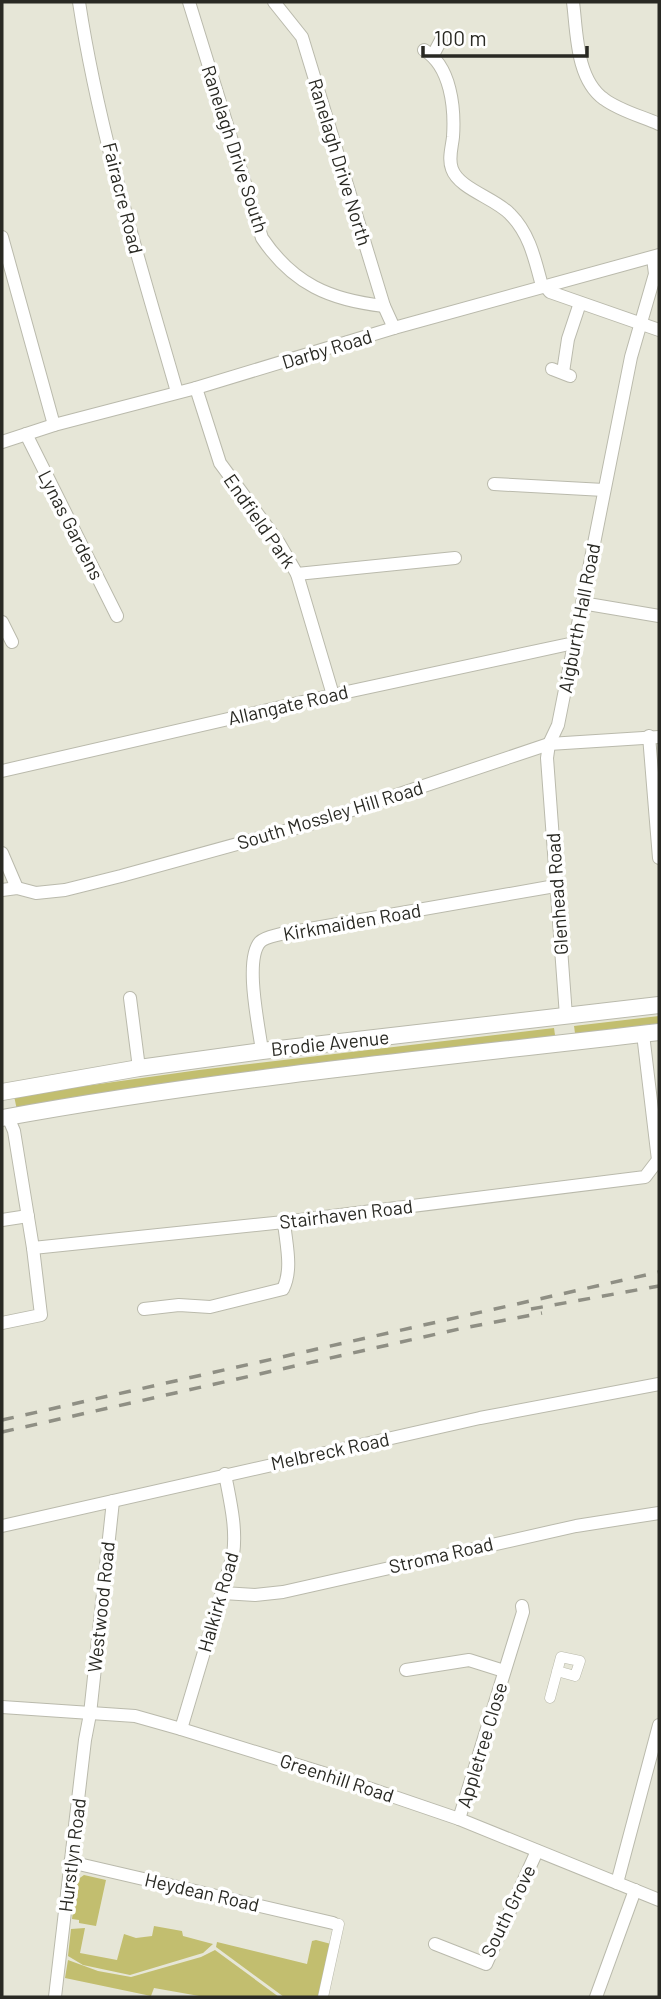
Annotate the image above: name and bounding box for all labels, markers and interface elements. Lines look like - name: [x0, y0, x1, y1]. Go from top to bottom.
- scale bar: [423, 14, 588, 58]
- text: 100 m: [434, 25, 487, 50]
- street label: Ranelagh Drive South: [198, 62, 273, 236]
- street label: Ranelagh Drive North: [304, 76, 377, 248]
- street label: Fairacre Road: [99, 140, 148, 256]
- street label: Darby Road: [279, 324, 375, 373]
- street label: Lynas Gardens: [34, 466, 109, 584]
- street label: Endfield Park: [220, 469, 301, 572]
- street label: Aigburth Hall Road: [553, 541, 604, 695]
- street label: Allangate Road: [226, 680, 350, 730]
- street label: South Mossley Hill Road: [234, 775, 426, 854]
- street label: Glenhead Road: [541, 832, 572, 956]
- street label: Kirkmaiden Road: [281, 898, 423, 945]
- street label: Brodie Avenue: [270, 1025, 390, 1060]
- street label: Stairhaven Road: [278, 1194, 414, 1233]
- street label: Melbreck Road: [269, 1427, 391, 1474]
- street label: Stroma Road: [386, 1531, 495, 1578]
- street label: Westwood Road: [82, 1540, 119, 1674]
- street label: Halkirk Road: [192, 1549, 243, 1655]
- street label: Appletree Close: [451, 1679, 512, 1810]
- street label: Greenhill Road: [277, 1748, 397, 1807]
- street label: Hurstlyn Road: [53, 1797, 90, 1913]
- street label: South Grove: [475, 1861, 540, 1961]
- street label: Heydean Road: [143, 1867, 262, 1916]

